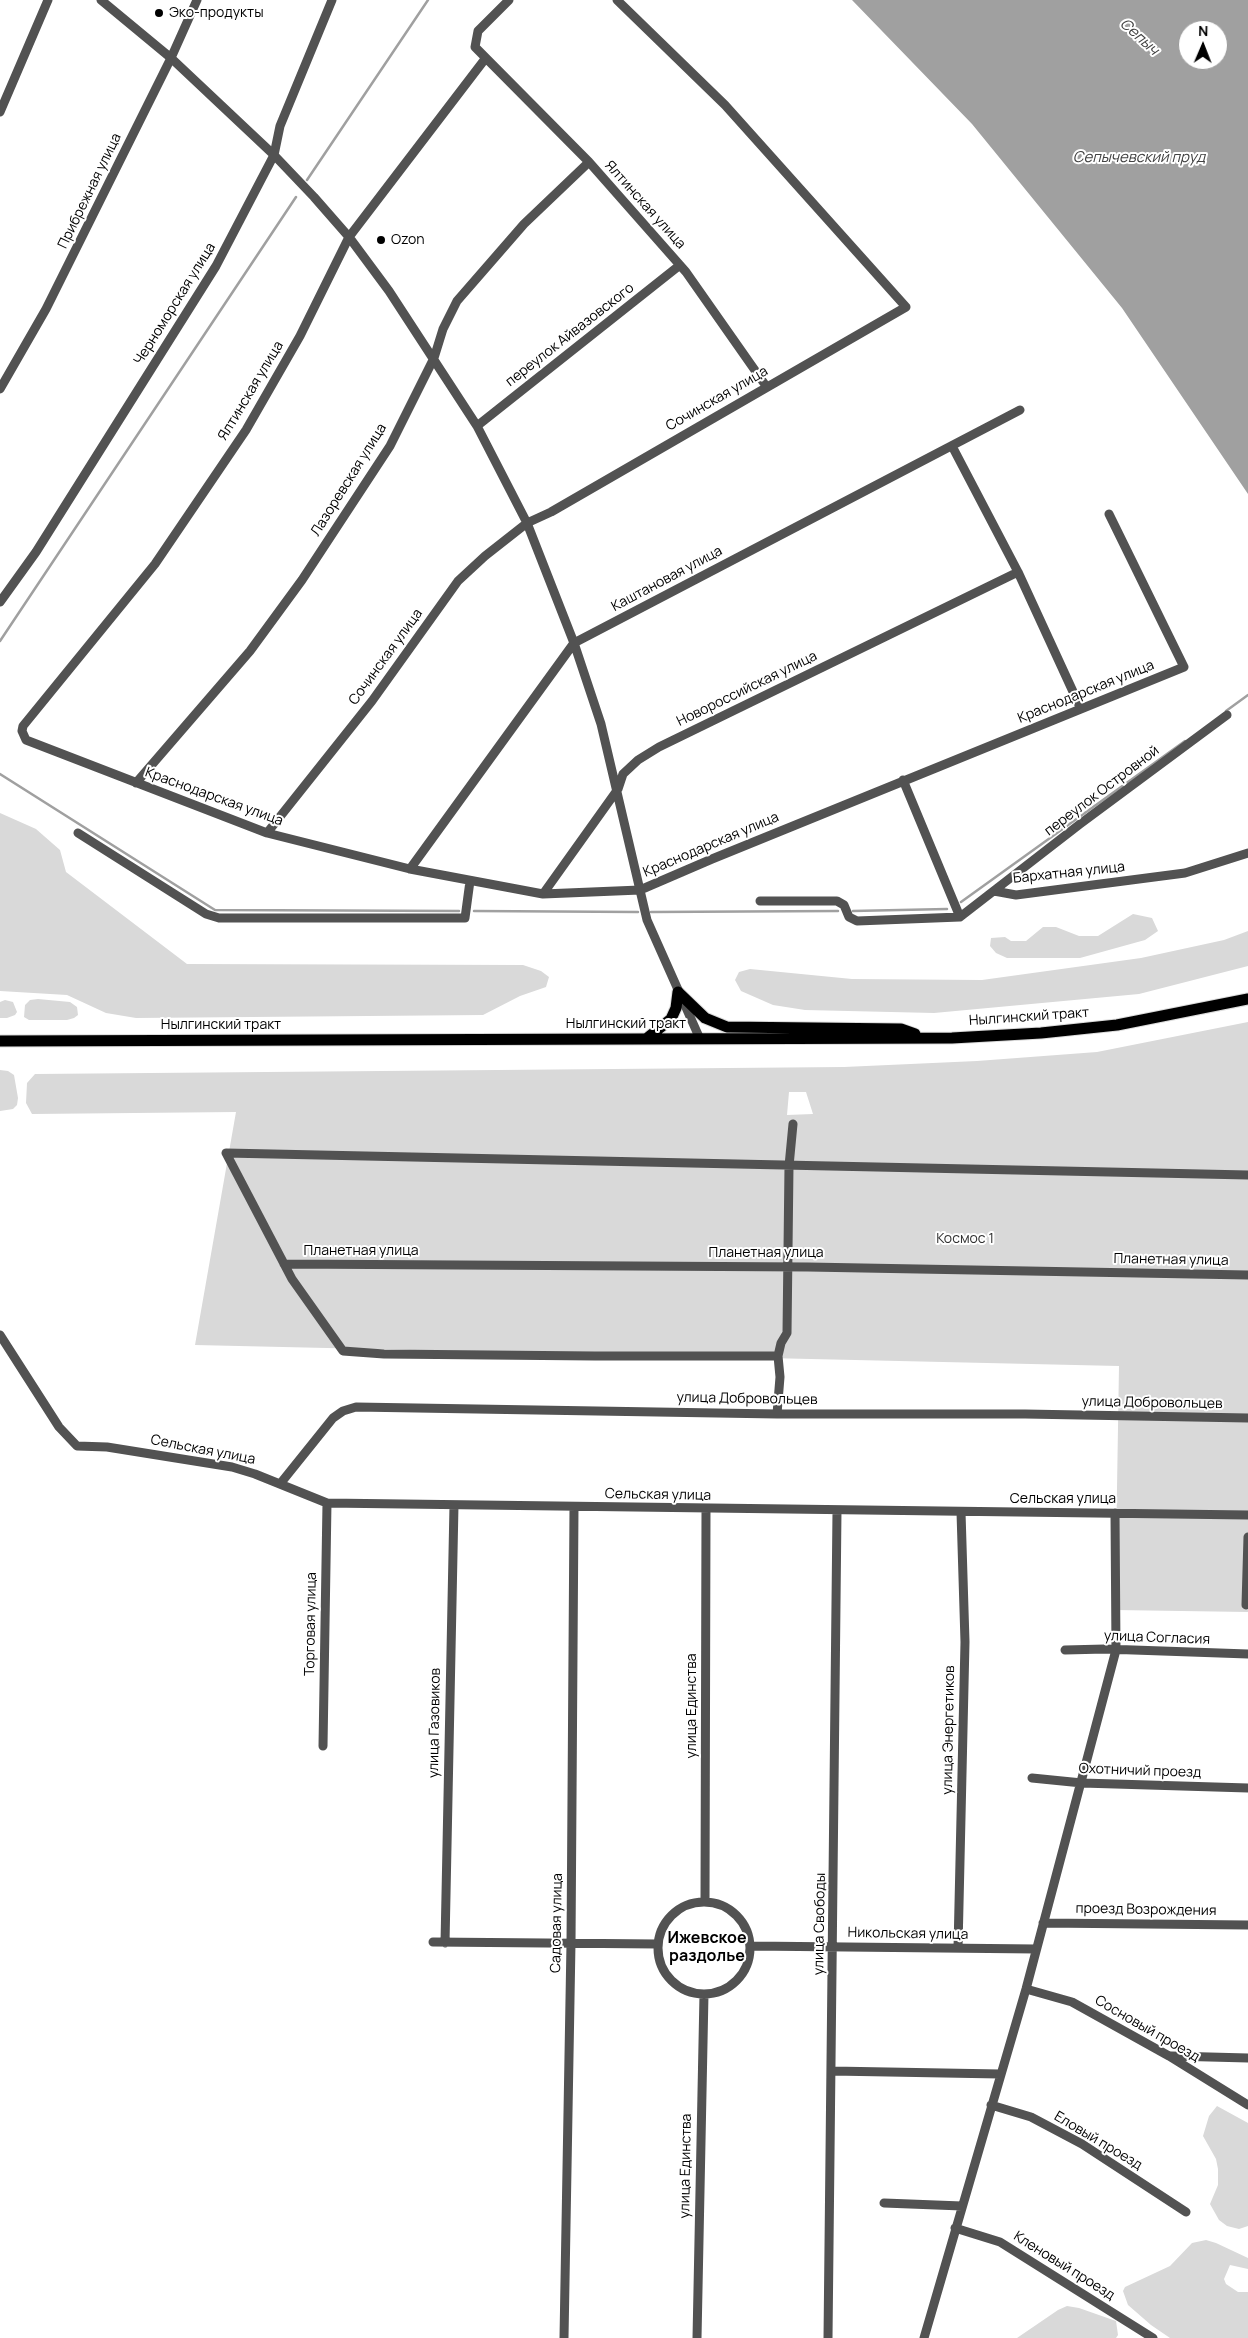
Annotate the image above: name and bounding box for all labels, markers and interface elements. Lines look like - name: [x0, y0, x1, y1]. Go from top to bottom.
- place label: Эко-продукты: [169, 5, 264, 21]
- marker: Эко-продукты: [153, 7, 165, 19]
- water label: Сепыч: [1116, 15, 1162, 59]
- north arrow: [1178, 20, 1228, 70]
- text: N: [1198, 21, 1208, 40]
- street label: Прибрежная улица: [55, 131, 125, 251]
- water label: Сепычевский пруд: [1073, 149, 1205, 167]
- street label: Ялтинская улица: [601, 157, 689, 253]
- place label: Ozon: [391, 232, 425, 248]
- marker: Ozon: [375, 234, 387, 246]
- street label: Черноморская улица: [131, 240, 219, 368]
- street label: переулок Айвазовского: [503, 280, 637, 390]
- street label: Ялтинская улица: [215, 338, 287, 444]
- street label: Сочинская улица: [663, 363, 771, 435]
- street label: Лазоревская улица: [308, 421, 390, 539]
- street label: Каштановая улица: [609, 543, 725, 615]
- street label: Сочинская улица: [345, 606, 427, 708]
- street label: Новороссийская улица: [674, 648, 820, 730]
- street label: Краснодарская улица: [1015, 657, 1157, 727]
- street label: переулок Островной: [1041, 742, 1163, 840]
- street label: Краснодарская улица: [143, 764, 285, 830]
- street label: Краснодарская улица: [641, 809, 781, 881]
- street label: Бархатная улица: [1012, 859, 1126, 887]
- street label: Нылгинский тракт: [968, 1004, 1090, 1030]
- street label: Нылгинский тракт: [566, 1016, 686, 1032]
- street label: Нылгинский тракт: [161, 1017, 281, 1033]
- park label: Космос 1: [936, 1231, 994, 1247]
- street label: Планетная улица: [303, 1243, 419, 1259]
- street label: Планетная улица: [708, 1245, 824, 1261]
- street label: Планетная улица: [1113, 1251, 1229, 1269]
- street label: улица Добровольцев: [676, 1389, 818, 1409]
- street label: улица Добровольцев: [1081, 1393, 1223, 1413]
- street label: Сельская улица: [149, 1432, 257, 1468]
- street label: Сельская улица: [605, 1486, 711, 1504]
- street label: Сельская улица: [1010, 1491, 1116, 1507]
- street label: Торговая улица: [302, 1572, 320, 1676]
- street label: улица Согласия: [1104, 1628, 1210, 1648]
- street label: улица Единства: [684, 1654, 700, 1758]
- street label: улица Энергетиков: [939, 1665, 959, 1795]
- street label: улица Газовиков: [426, 1668, 444, 1778]
- street label: Охотничий проезд: [1078, 1760, 1202, 1782]
- street label: Садовая улица: [548, 1873, 566, 1973]
- street label: улица Свободы: [811, 1873, 829, 1975]
- street label: проезд Возрождения: [1075, 1900, 1217, 1920]
- street label: Никольская улица: [847, 1925, 969, 1943]
- district label: Ижевское раздолье: [667, 1929, 747, 1967]
- street label: Сосновый проезд: [1092, 1992, 1202, 2066]
- street label: Еловый проезд: [1051, 2108, 1145, 2174]
- street label: улица Единства: [677, 2113, 695, 2219]
- street label: Кленовый проезд: [1010, 2228, 1118, 2304]

